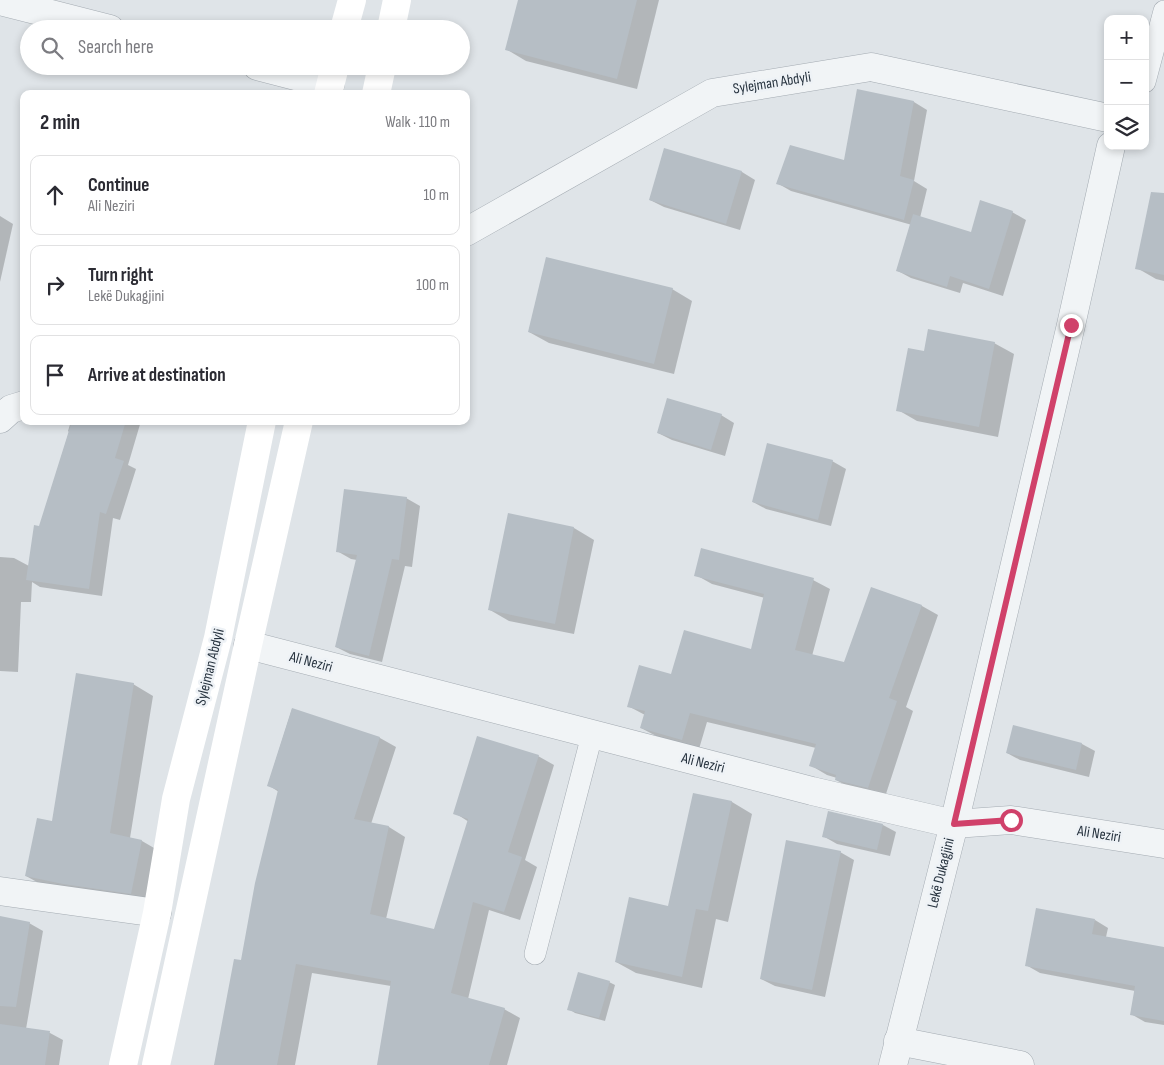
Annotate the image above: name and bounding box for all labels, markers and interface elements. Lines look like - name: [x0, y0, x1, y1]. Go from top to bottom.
- map controls: [1104, 15, 1149, 150]
- button: +: [1104, 15, 1149, 60]
- search box: [20, 20, 470, 75]
- icon: search: [38, 34, 66, 62]
- text: Search here: [78, 36, 154, 59]
- button: −: [1104, 60, 1149, 105]
- street label: Sylejman Abdyli: [732, 67, 813, 99]
- button: layers: [1104, 105, 1149, 150]
- text: 2 min: [40, 110, 80, 135]
- text: Walk · 110 m: [385, 113, 450, 132]
- text: Continue: [88, 174, 149, 197]
- icon: ahead: [41, 181, 69, 209]
- text: 10 m: [423, 186, 449, 205]
- text: Ali Neziri: [88, 197, 135, 216]
- text: Turn right: [88, 264, 153, 287]
- icon: right: [41, 271, 69, 299]
- text: 100 m: [416, 276, 449, 295]
- text: Lekë Dukagjini: [88, 287, 164, 306]
- route end: [1060, 314, 1083, 337]
- icon: arrive: [41, 361, 69, 389]
- text: Arrive at destination: [88, 364, 226, 387]
- street label: Sylejman Abdyli: [191, 626, 229, 707]
- street label: Ali Neziri: [286, 647, 335, 677]
- street label: Ali Neziri: [678, 748, 727, 778]
- route start: [1000, 809, 1023, 832]
- street label: Ali Neziri: [1075, 821, 1122, 847]
- street label: Lekë Dukagjini: [923, 836, 959, 910]

